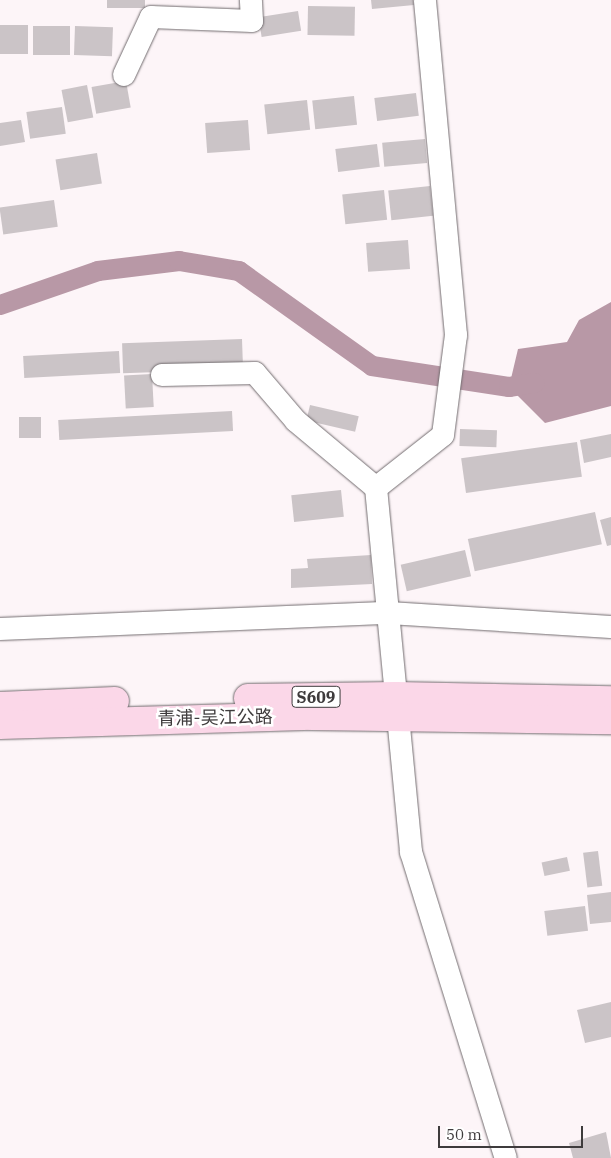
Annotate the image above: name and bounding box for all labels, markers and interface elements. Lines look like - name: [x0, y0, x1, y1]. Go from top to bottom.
- road number: S609: [291, 684, 341, 710]
- street label: 青浦-吴江公路: [157, 706, 273, 730]
- scale bar: [441, 1116, 586, 1148]
- text: 50 m: [446, 1125, 482, 1144]

